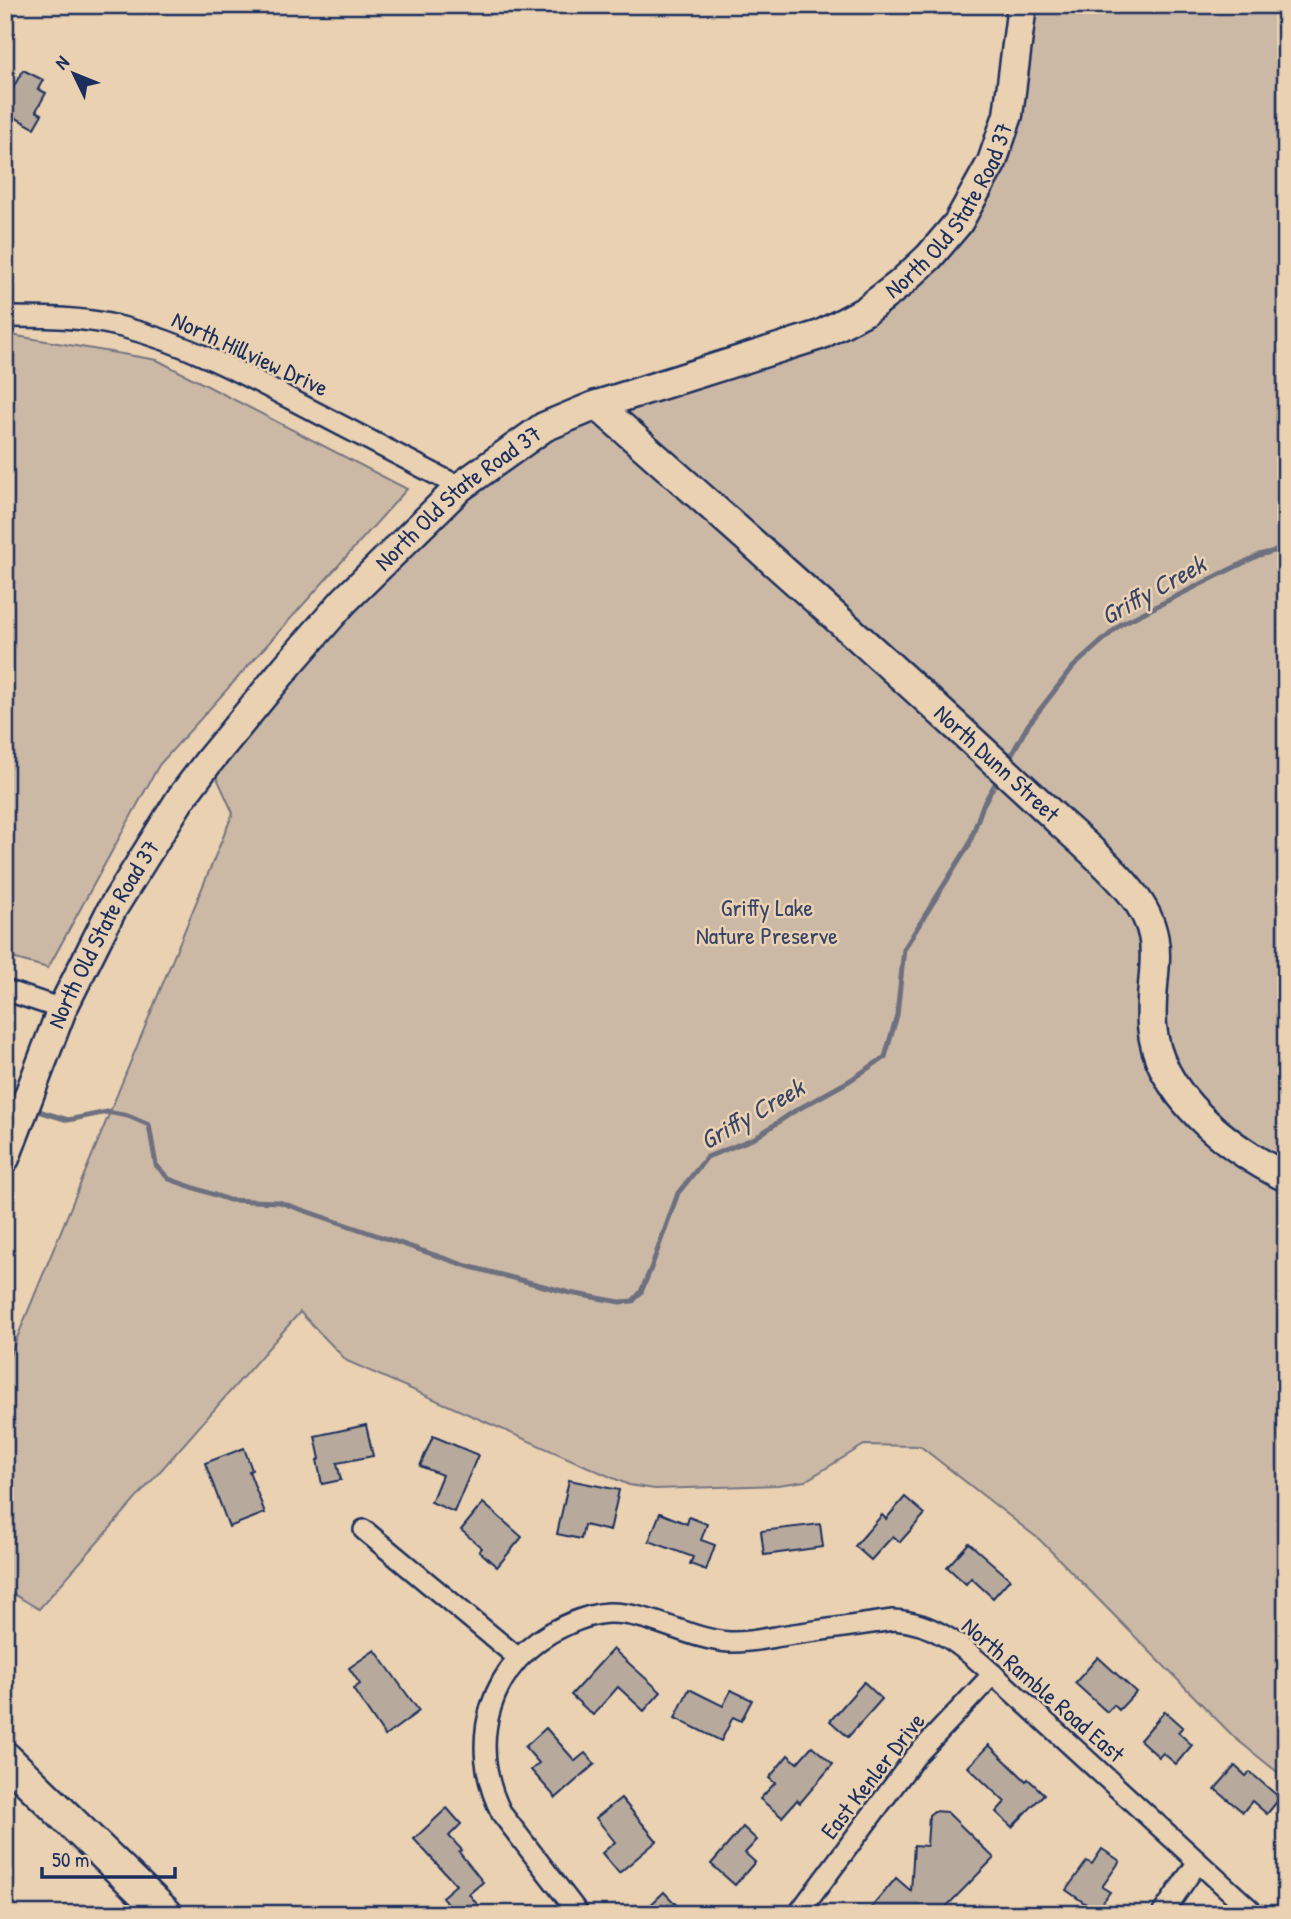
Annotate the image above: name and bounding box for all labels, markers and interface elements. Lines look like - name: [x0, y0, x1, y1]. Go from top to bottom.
- north arrow: [38, 38, 108, 108]
- text: N: [49, 50, 75, 75]
- street label: North Old State Road 37: [878, 118, 1019, 305]
- street label: North Hillview Drive: [167, 303, 334, 403]
- street label: North Old State Road 37: [367, 417, 547, 577]
- water label: Griffy Creek: [1094, 545, 1214, 634]
- street label: North Dunn Street: [928, 697, 1068, 829]
- street label: North Old State Road 37: [39, 833, 166, 1033]
- park label: Griffy Lake Nature Preserve: [696, 891, 838, 951]
- water label: Griffy Creek: [693, 1069, 813, 1158]
- street label: North Ramble Road East: [955, 1610, 1132, 1769]
- street label: East Kenler Drive: [813, 1705, 932, 1845]
- scale bar: [42, 1835, 175, 1879]
- text: 50 m: [52, 1845, 89, 1874]

